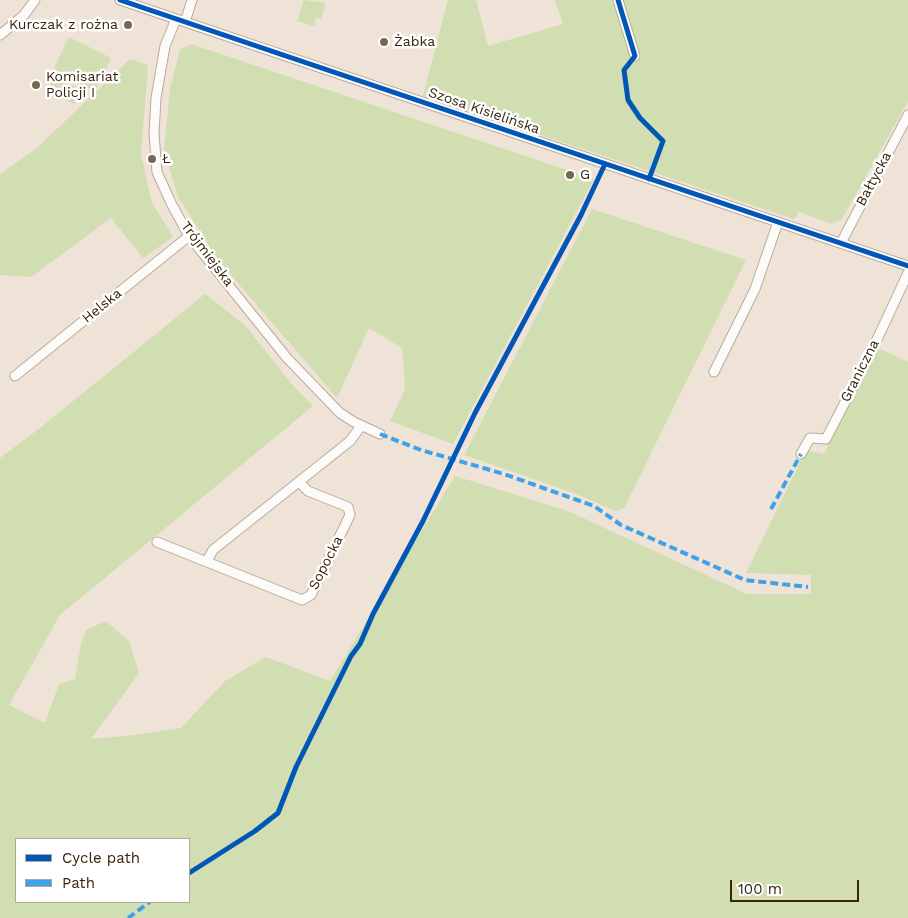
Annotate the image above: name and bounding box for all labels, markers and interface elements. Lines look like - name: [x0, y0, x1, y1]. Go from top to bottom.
- place label: Kurczak z rożna: [9, 17, 118, 33]
- marker: Kurczak z rożna: [122, 19, 134, 31]
- place label: Żabka: [394, 34, 435, 50]
- marker: Żabka: [378, 36, 390, 48]
- place label: Komisariat Policji I: [46, 69, 118, 102]
- marker: Komisariat Policji I: [30, 79, 42, 91]
- street label: Szosa Kisielińska: [426, 84, 542, 138]
- street label: Bałtycka: [853, 149, 895, 209]
- place label: Ł: [162, 151, 171, 167]
- marker: Ł: [146, 153, 158, 165]
- place label: G: [580, 167, 590, 183]
- marker: G: [564, 169, 576, 181]
- street label: Trójmiejska: [177, 218, 237, 290]
- street label: Helska: [79, 285, 125, 327]
- street label: Graniczna: [837, 337, 883, 405]
- street label: Sopocka: [305, 533, 347, 593]
- legend: [15, 838, 190, 903]
- text: Cycle path: [62, 849, 140, 867]
- scale bar: [733, 870, 862, 902]
- text: Path: [62, 874, 95, 892]
- text: 100 m: [738, 880, 782, 898]

